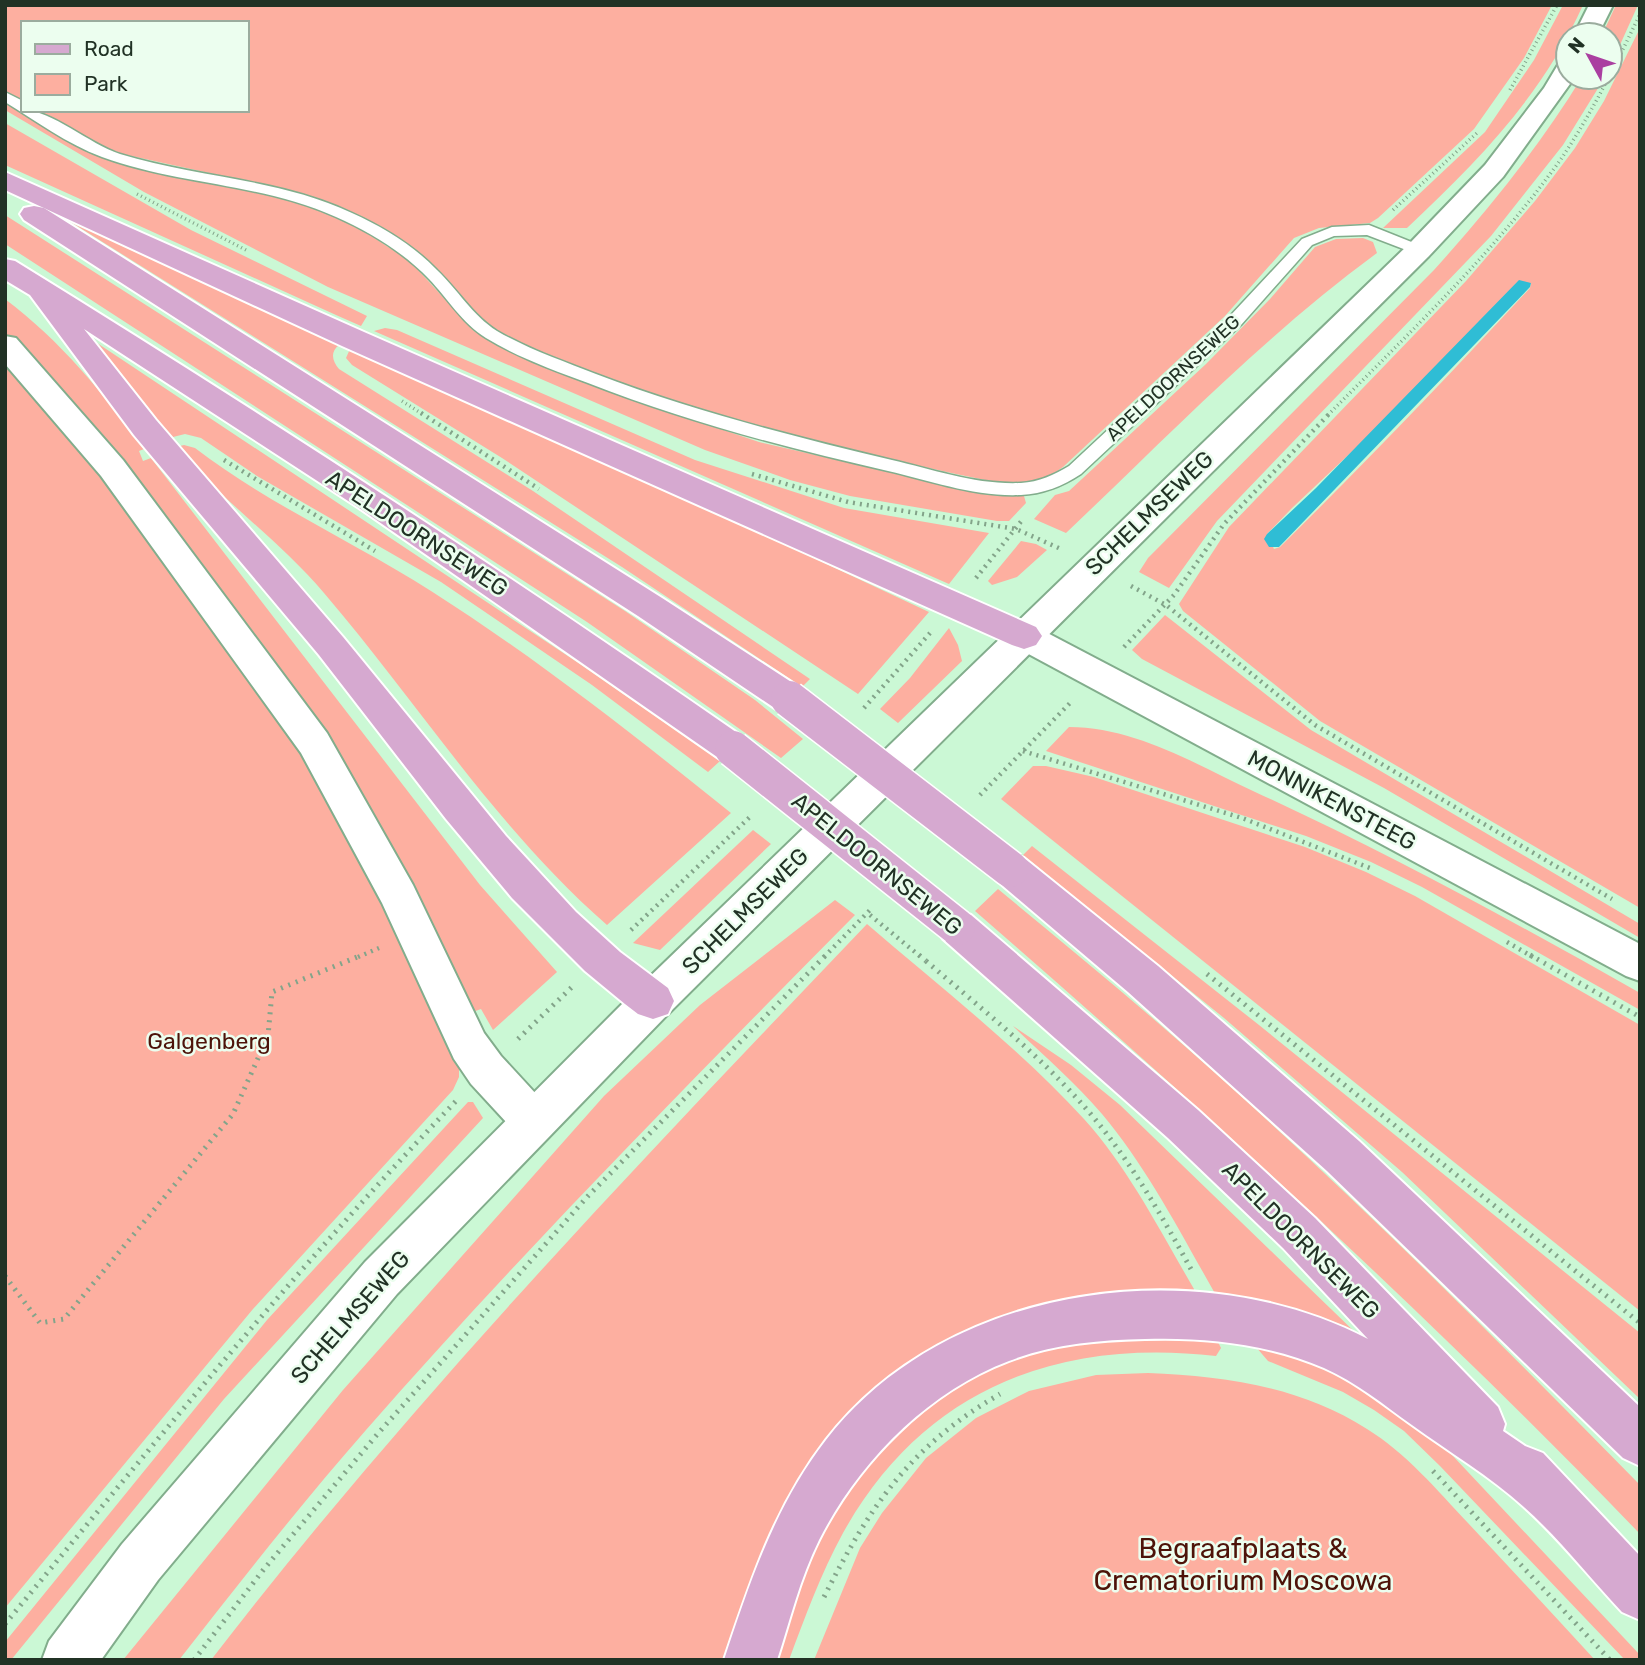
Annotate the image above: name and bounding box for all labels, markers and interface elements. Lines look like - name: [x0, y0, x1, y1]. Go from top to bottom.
- legend: [21, 21, 248, 112]
- north arrow: [1554, 21, 1624, 91]
- text: N: [1563, 33, 1590, 58]
- text: Road: [84, 36, 134, 61]
- text: Park: [84, 71, 128, 96]
- street label: APELDOORNSEWEG: [1101, 310, 1245, 446]
- street label: SCHELMSEWEG: [1079, 445, 1219, 581]
- street label: APELDOORNSEWEG: [321, 464, 513, 602]
- street label: MONNIKENSTEEG: [1243, 744, 1421, 856]
- street label: APELDOORNSEWEG: [786, 787, 968, 941]
- street label: SCHELMSEWEG: [676, 842, 814, 980]
- park label: Galgenberg: [147, 1027, 271, 1055]
- street label: APELDOORNSEWEG: [1216, 1155, 1386, 1325]
- street label: SCHELMSEWEG: [285, 1245, 415, 1389]
- park label: Begraafplaats & Crematorium Moscowa: [1093, 1532, 1393, 1597]

